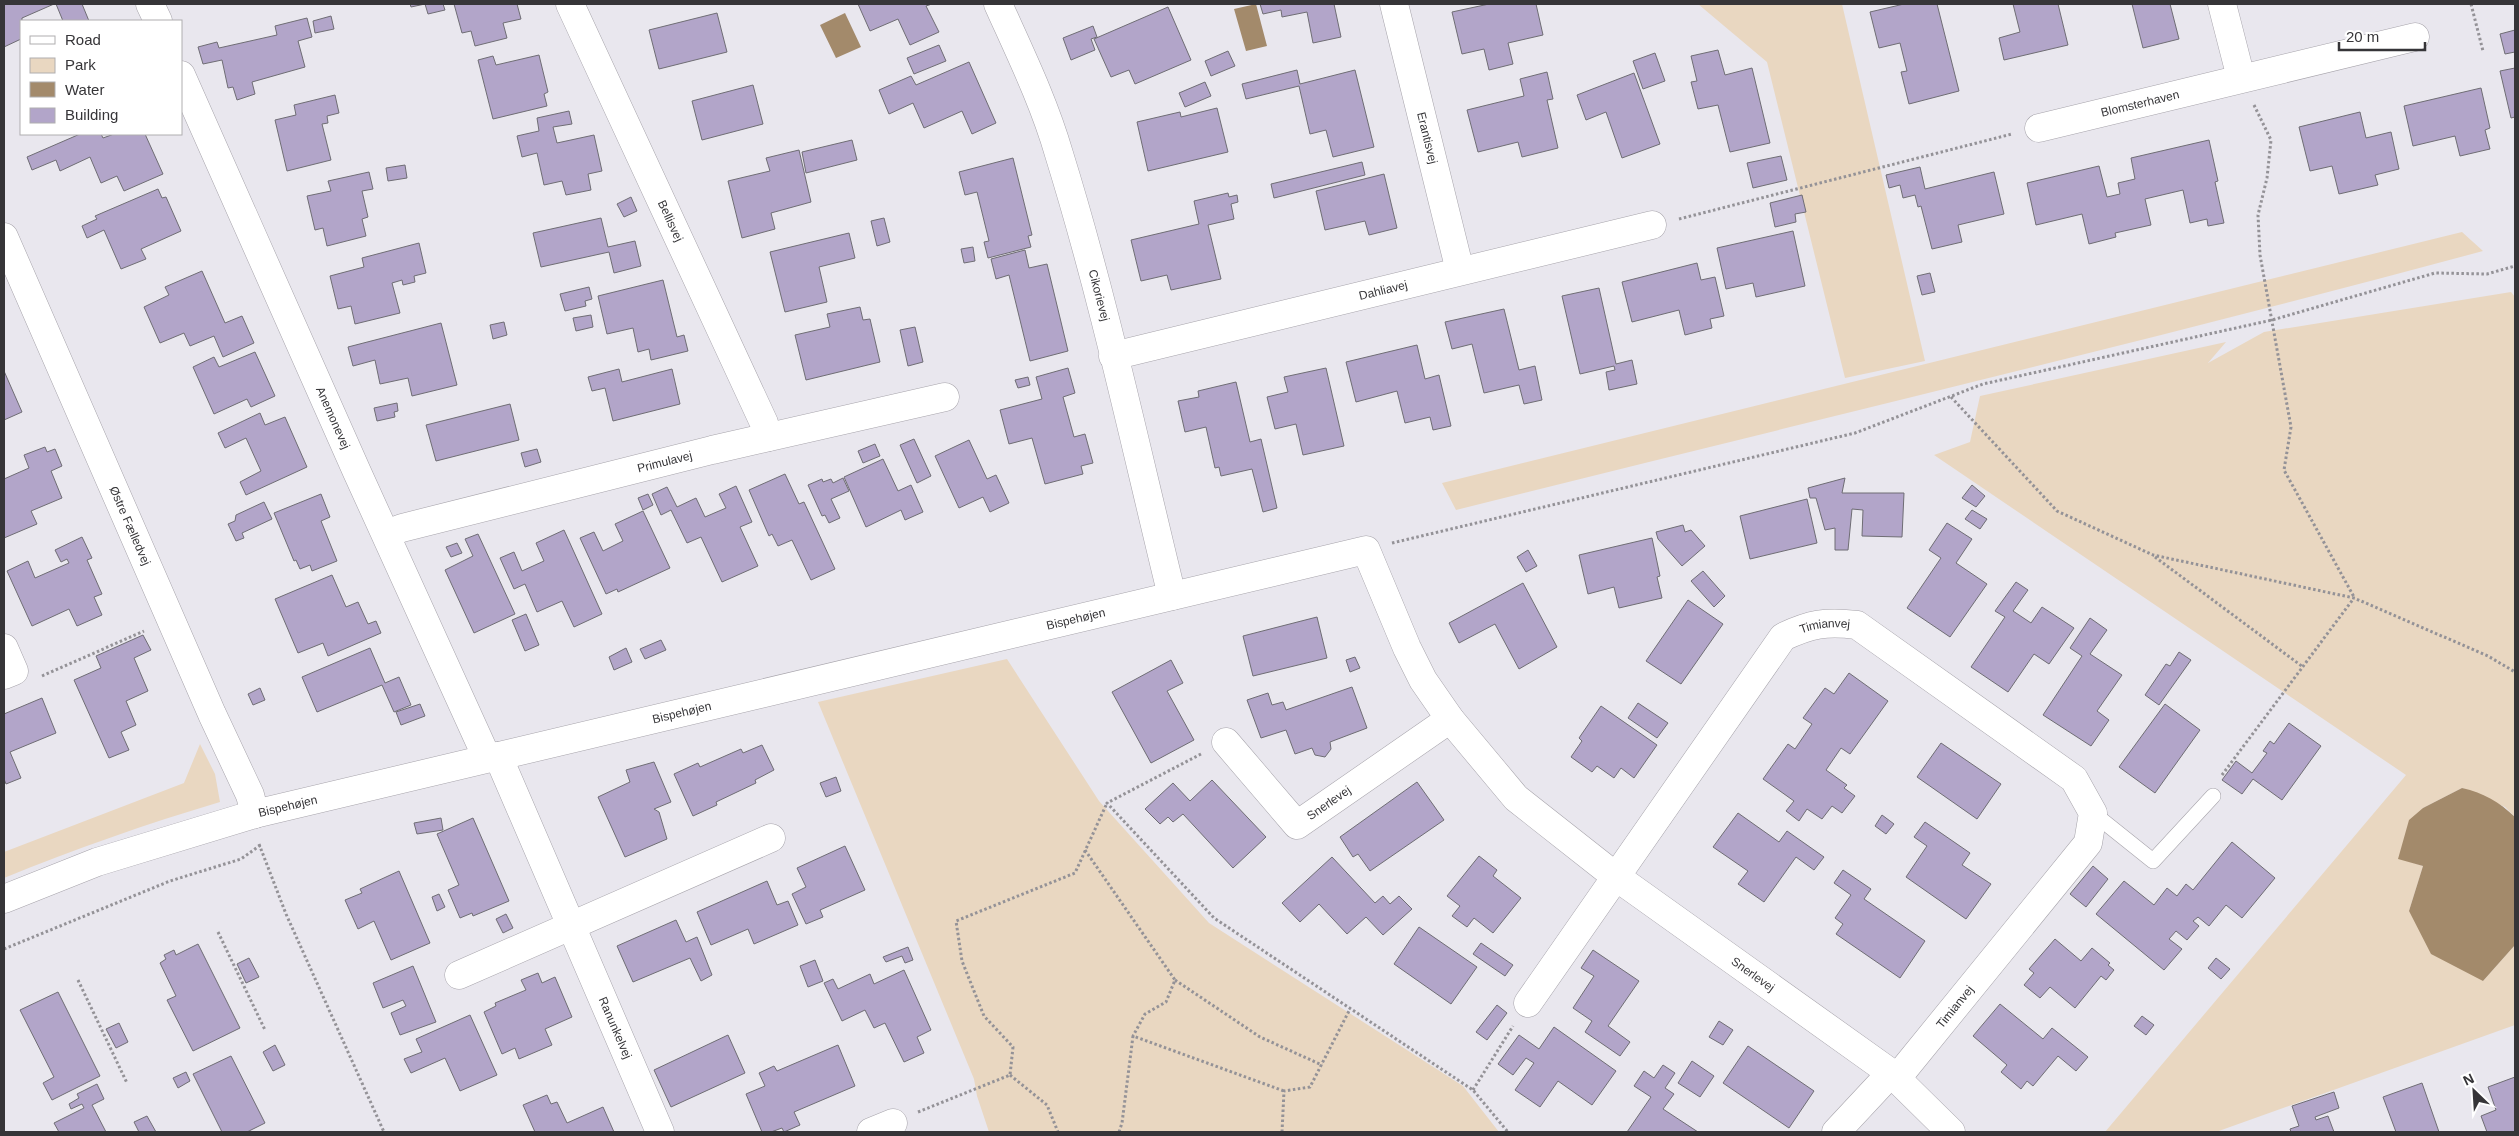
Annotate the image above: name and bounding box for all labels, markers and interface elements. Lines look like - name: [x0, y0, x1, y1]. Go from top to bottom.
- legend: [20, 20, 182, 135]
- scale bar: [2339, 20, 2425, 52]
- text: 20 m: [2346, 28, 2379, 45]
- text: Road: [65, 31, 101, 48]
- text: Park: [65, 56, 96, 73]
- text: Water: [65, 81, 104, 98]
- street label: Blomsterhaven: [2099, 87, 2181, 120]
- text: Building: [65, 106, 118, 123]
- street label: Erantisvej: [1414, 111, 1440, 165]
- street label: Bellisvej: [655, 198, 686, 244]
- street label: Cikorievej: [1086, 268, 1112, 323]
- street label: Dahliavej: [1357, 278, 1409, 303]
- street label: Anemonevej: [313, 384, 353, 451]
- street label: Primulavej: [636, 448, 694, 476]
- street label: Østre Fælledvej: [107, 484, 153, 567]
- street label: Bispehøjen: [1045, 605, 1107, 633]
- street label: Timianvej: [1798, 616, 1851, 636]
- street label: Bispehøjen: [651, 699, 713, 726]
- street label: Snerlevej: [1304, 783, 1353, 823]
- street label: Bispehøjen: [257, 792, 319, 820]
- street label: Snerlevej: [1728, 954, 1777, 995]
- street label: Timianvej: [1934, 983, 1976, 1031]
- street label: Ranunkelvej: [596, 995, 635, 1061]
- north arrow: [2449, 1066, 2499, 1116]
- text: N: [2461, 1070, 2476, 1089]

